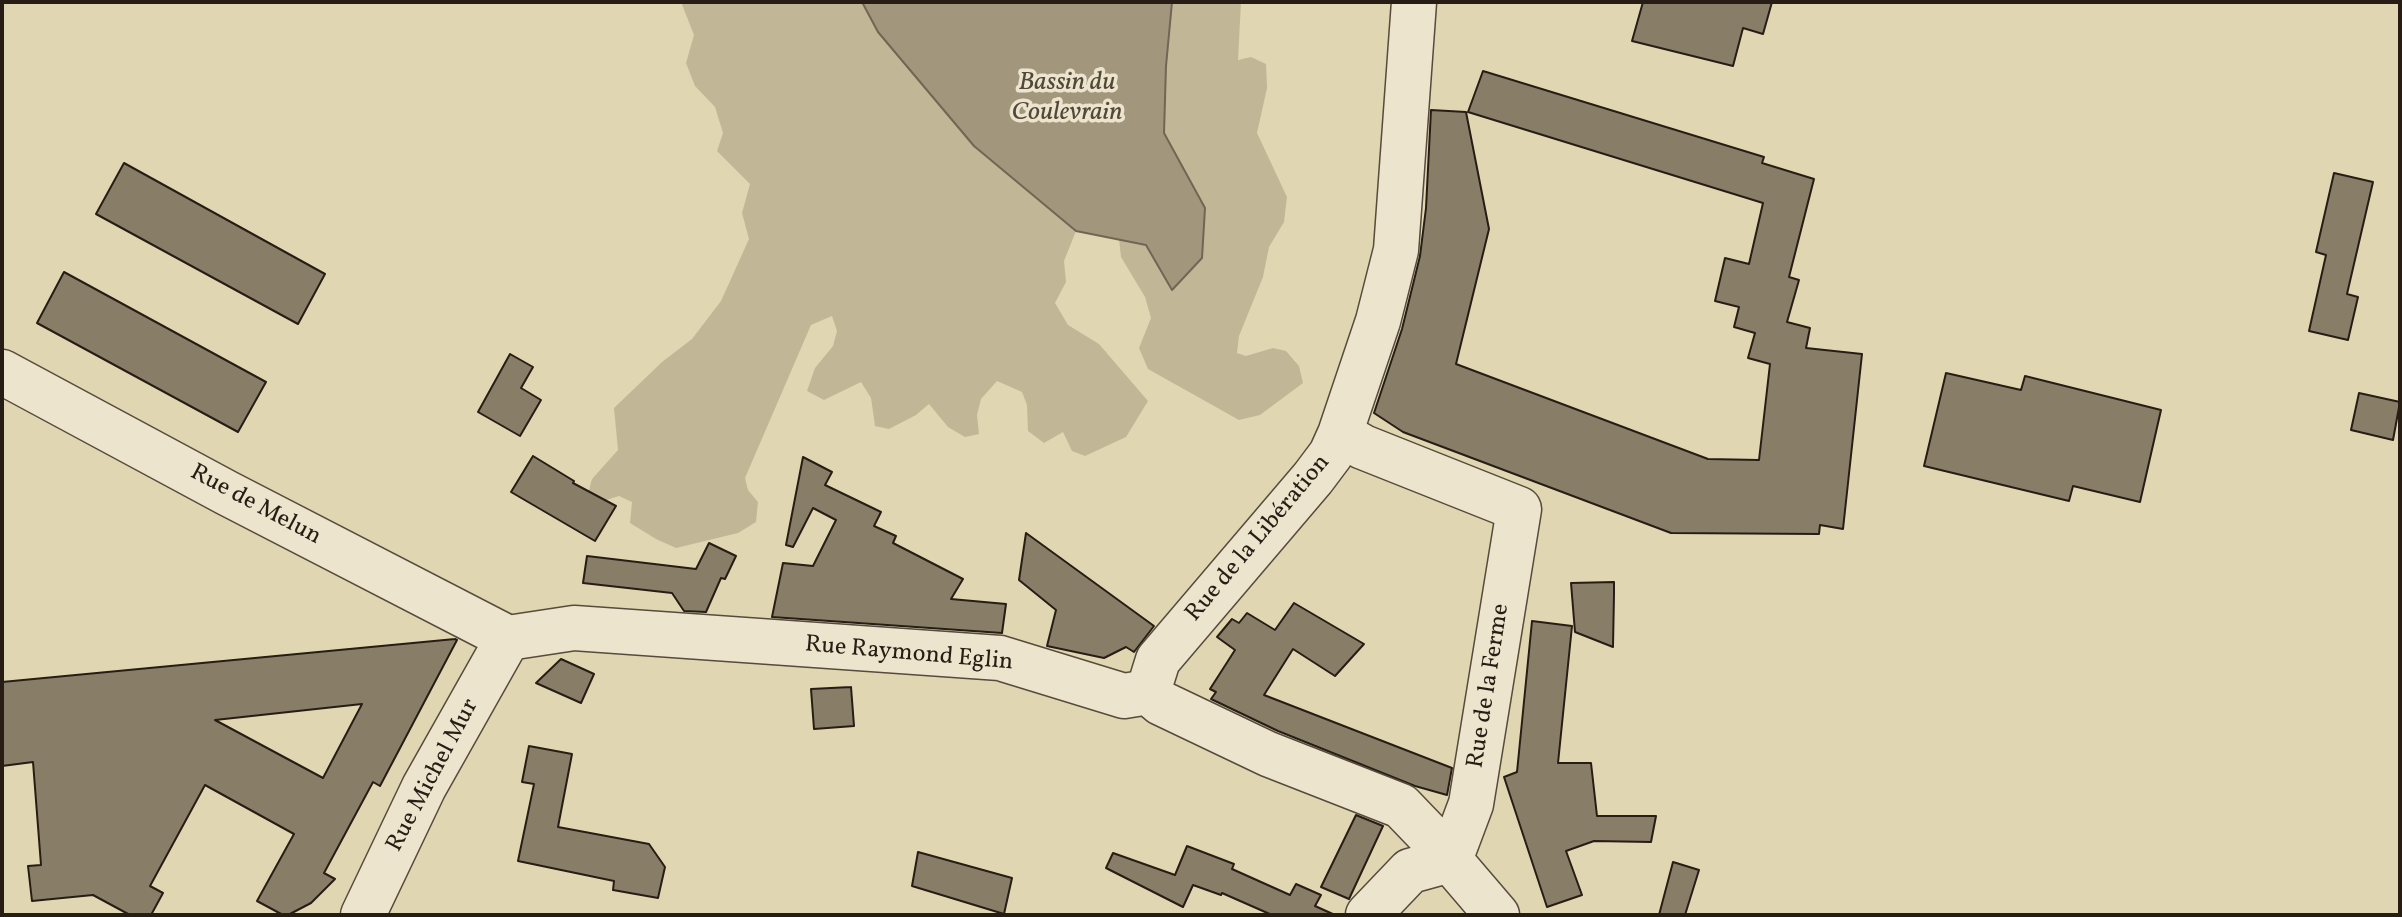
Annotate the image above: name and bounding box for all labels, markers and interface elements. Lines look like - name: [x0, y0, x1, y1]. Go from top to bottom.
- water label: Bassin du Coulevrain: [1012, 68, 1122, 130]
- street label: Rue de la Libération: [1181, 450, 1337, 628]
- street label: Rue de Melun: [185, 459, 325, 553]
- street label: Rue de la Ferme: [1463, 602, 1517, 770]
- street label: Rue Raymond Eglin: [804, 632, 1014, 678]
- street label: Rue Michel Mur: [382, 695, 486, 857]

